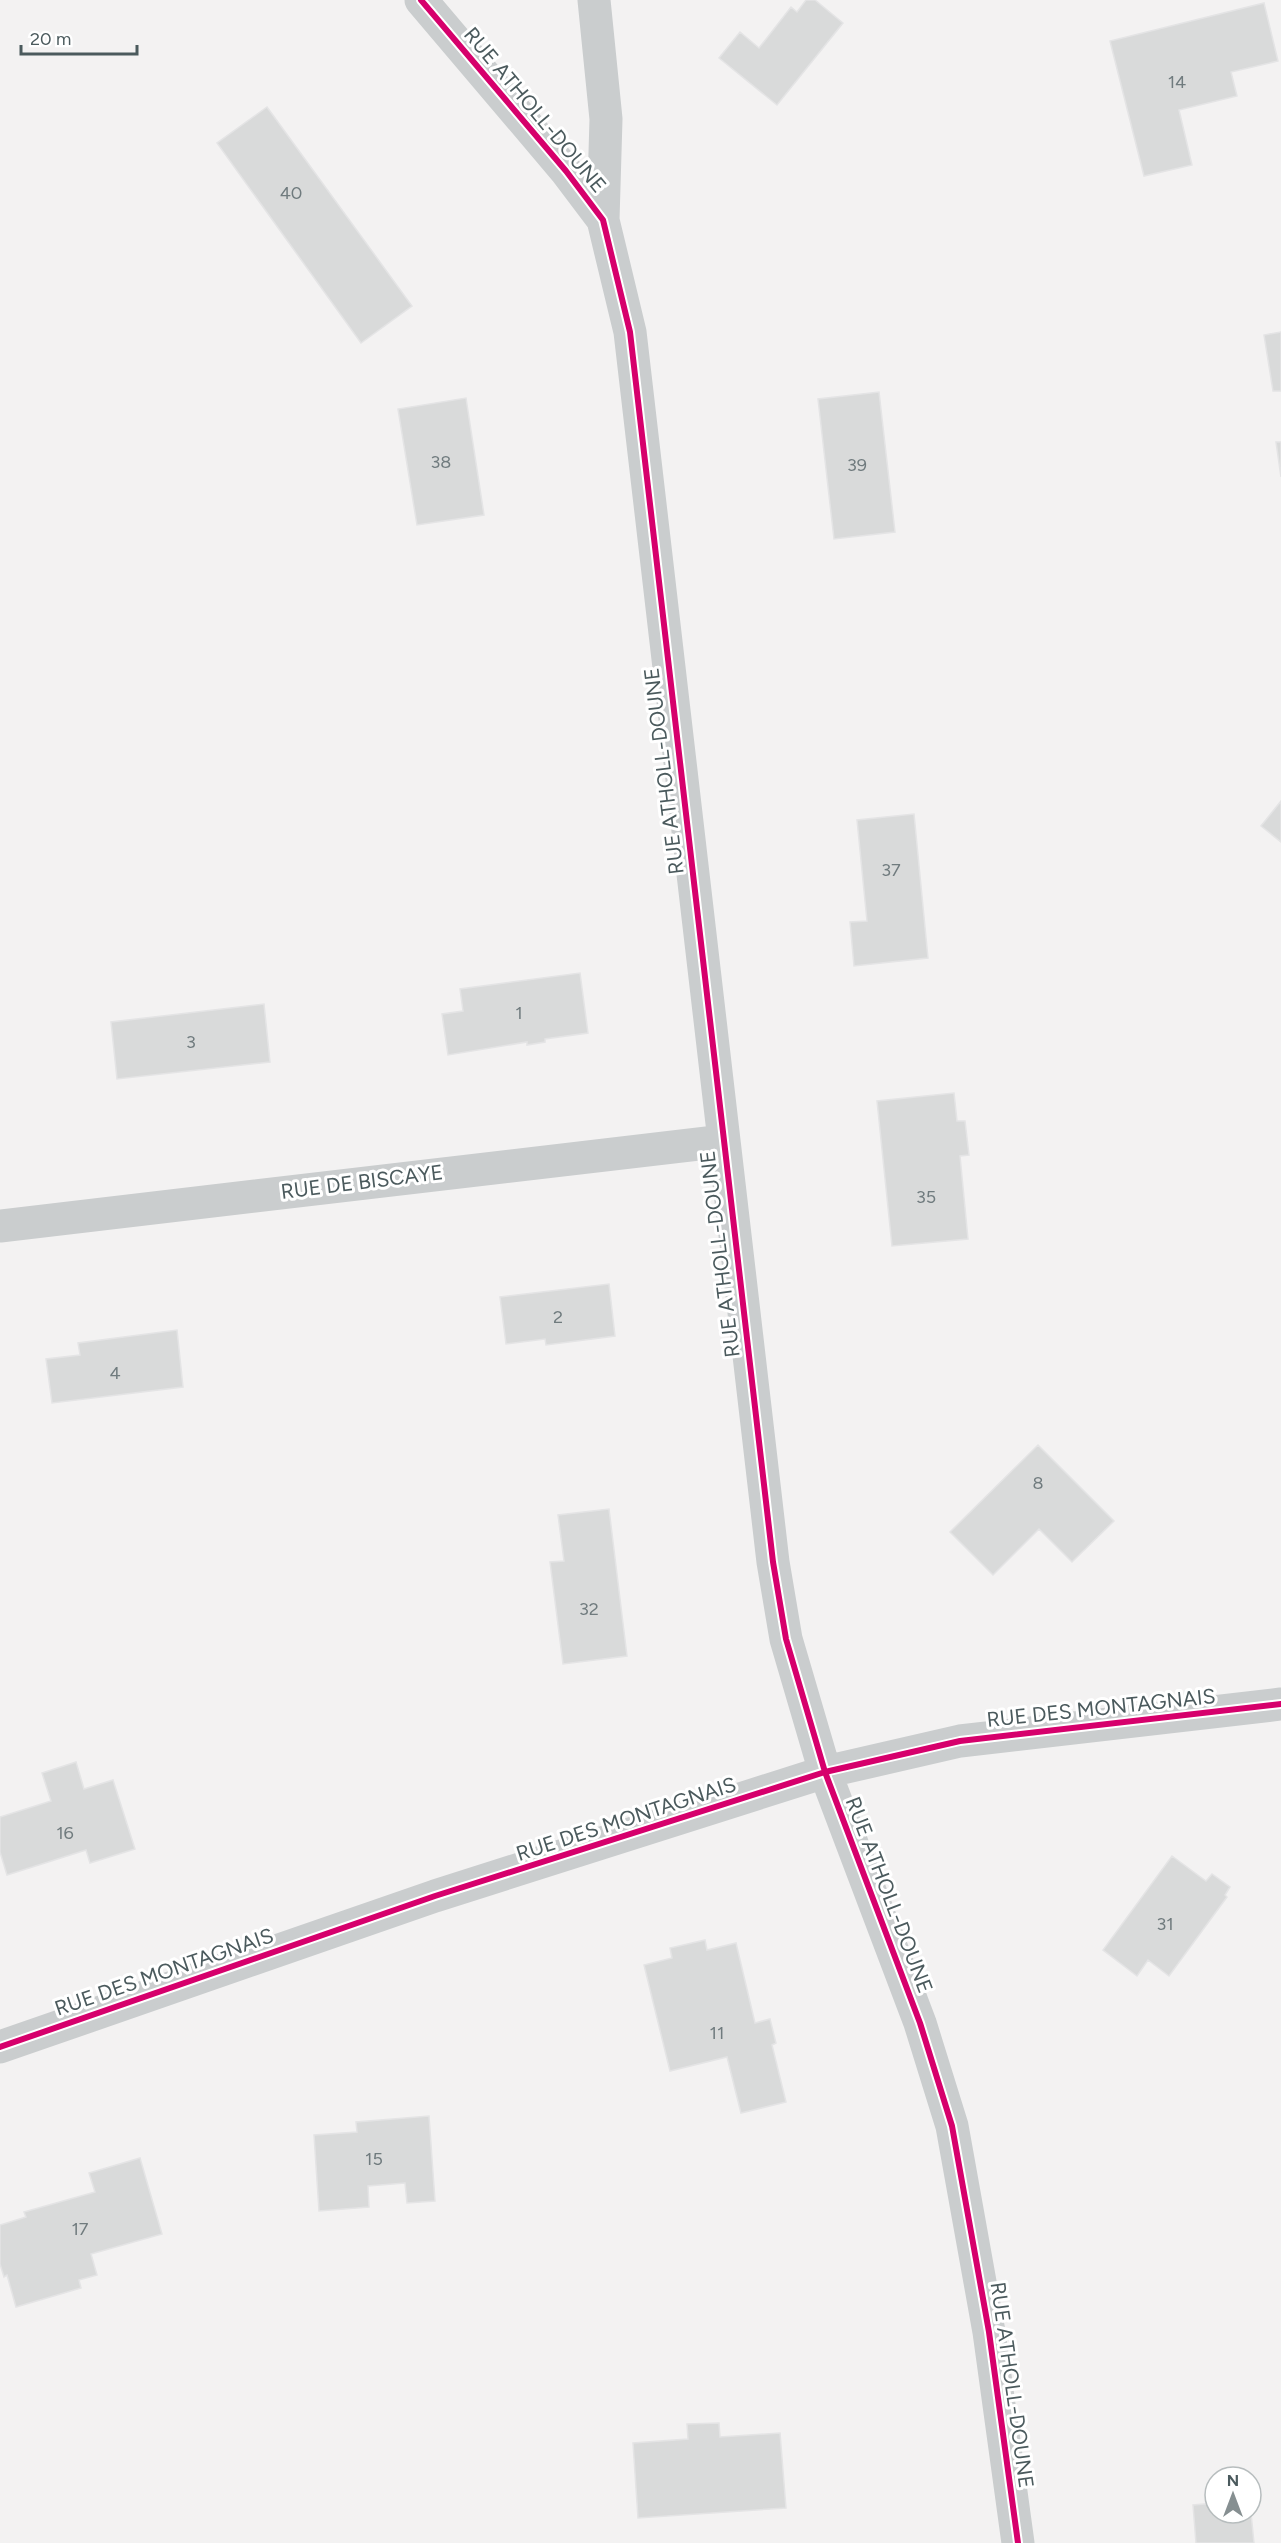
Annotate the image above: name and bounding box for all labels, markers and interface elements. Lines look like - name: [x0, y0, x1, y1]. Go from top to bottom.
- scale bar: [21, 18, 136, 56]
- street label: RUE ATHOLL-DOUNE: [459, 22, 612, 197]
- text: 20 m: [30, 28, 71, 50]
- house number: 14: [1168, 71, 1186, 93]
- house number: 40: [280, 182, 302, 204]
- house number: 38: [431, 451, 451, 473]
- house number: 39: [847, 454, 867, 476]
- street label: RUE ATHOLL-DOUNE: [638, 666, 689, 876]
- house number: 37: [881, 859, 901, 881]
- house number: 1: [515, 1002, 523, 1024]
- house number: 3: [186, 1031, 196, 1053]
- street label: RUE ATHOLL-DOUNE: [694, 1149, 745, 1359]
- street label: RUE DE BISCAYE: [279, 1159, 445, 1204]
- house number: 35: [916, 1186, 936, 1208]
- house number: 2: [553, 1306, 563, 1328]
- house number: 4: [109, 1362, 121, 1384]
- house number: 8: [1032, 1472, 1044, 1494]
- house number: 32: [579, 1598, 599, 1620]
- street label: RUE DES MONTAGNAIS: [985, 1683, 1217, 1732]
- street label: RUE DES MONTAGNAIS: [513, 1771, 739, 1866]
- street label: RUE ATHOLL-DOUNE: [841, 1793, 938, 1996]
- house number: 16: [56, 1822, 74, 1844]
- house number: 31: [1156, 1913, 1174, 1935]
- street label: RUE DES MONTAGNAIS: [51, 1922, 277, 2021]
- house number: 11: [710, 2022, 724, 2044]
- house number: 15: [365, 2148, 383, 2170]
- house number: 17: [71, 2218, 89, 2240]
- street label: RUE ATHOLL-DOUNE: [986, 2280, 1039, 2490]
- north arrow: [1203, 2465, 1263, 2525]
- text: N: [1227, 2471, 1239, 2490]

